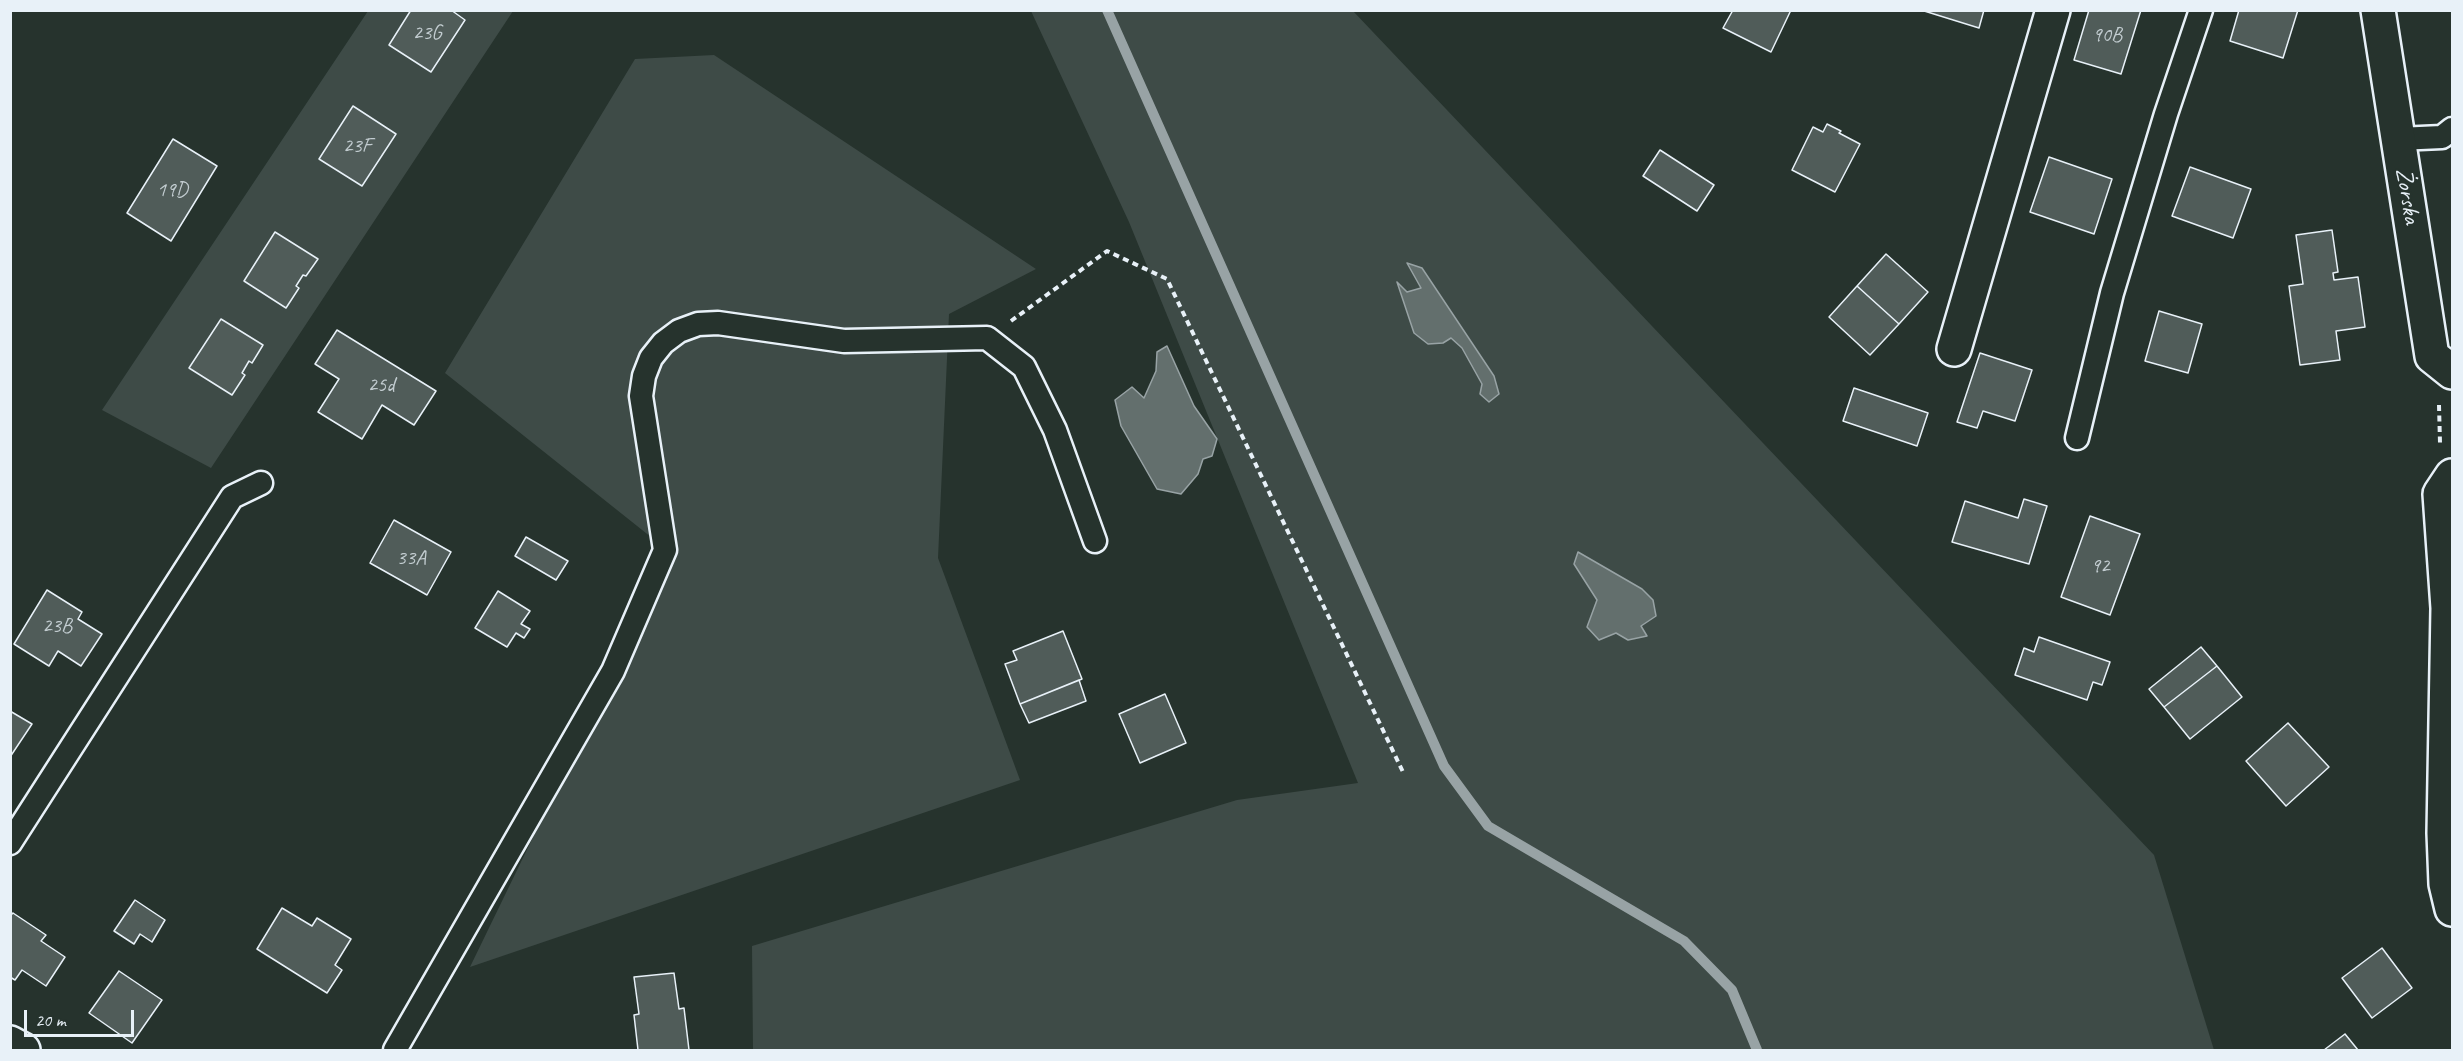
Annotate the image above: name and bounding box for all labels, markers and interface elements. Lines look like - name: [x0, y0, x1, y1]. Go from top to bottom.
- house number: 23G: [412, 20, 442, 46]
- house number: 90B: [2092, 22, 2122, 48]
- house number: 23F: [343, 133, 371, 159]
- street label: Żorska: [2388, 166, 2426, 226]
- house number: 19D: [156, 177, 188, 203]
- house number: 25d: [367, 372, 395, 398]
- house number: 33A: [396, 545, 426, 571]
- house number: 92: [2091, 553, 2109, 579]
- house number: 23B: [42, 613, 72, 639]
- scale bar: [27, 998, 136, 1036]
- text: 20 m: [35, 1009, 66, 1031]

